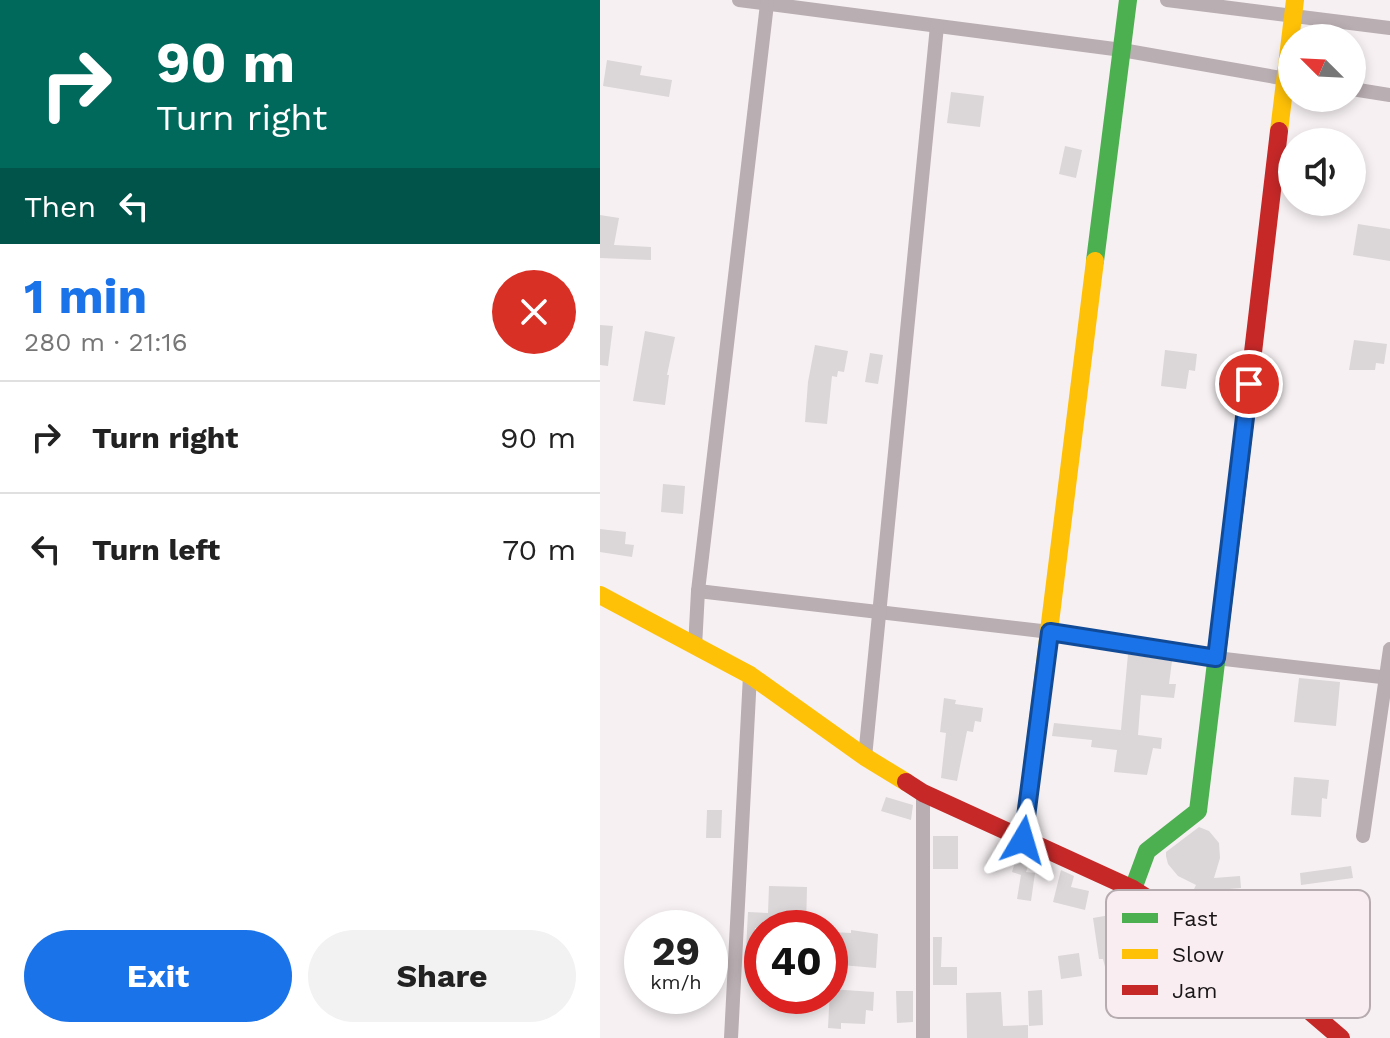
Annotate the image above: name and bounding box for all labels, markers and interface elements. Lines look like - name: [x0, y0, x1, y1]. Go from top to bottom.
- north arrow: [1278, 24, 1366, 112]
- map controls: [1278, 24, 1366, 216]
- text: 90 m: [156, 30, 295, 96]
- icon: right: [24, 32, 128, 136]
- text: Turn right: [156, 97, 327, 139]
- button: sound: [1278, 128, 1366, 216]
- icon: left: [112, 184, 156, 228]
- text: Then: [24, 189, 96, 224]
- text: 1 min: [24, 268, 147, 325]
- button: close: [492, 270, 576, 354]
- text: 280 m · 21:16: [24, 327, 188, 357]
- pin: [1215, 350, 1283, 418]
- icon: arrive: [1227, 362, 1271, 406]
- icon: right: [24, 415, 68, 459]
- text: Turn right: [92, 420, 238, 455]
- text: 90 m: [500, 420, 576, 455]
- icon: left: [24, 527, 68, 571]
- text: Turn left: [92, 532, 220, 567]
- text: 70 m: [502, 532, 576, 567]
- position arrow: [981, 798, 1065, 882]
- legend: [1106, 890, 1370, 1018]
- text: Fast: [1172, 906, 1218, 931]
- speed limit sign: 40: [744, 910, 848, 1014]
- text: 29: [652, 928, 700, 975]
- button: Exit: [24, 930, 292, 1022]
- button: Share: [308, 930, 576, 1022]
- text: Slow: [1172, 942, 1224, 967]
- text: km/h: [650, 970, 702, 994]
- text: Jam: [1172, 978, 1217, 1003]

